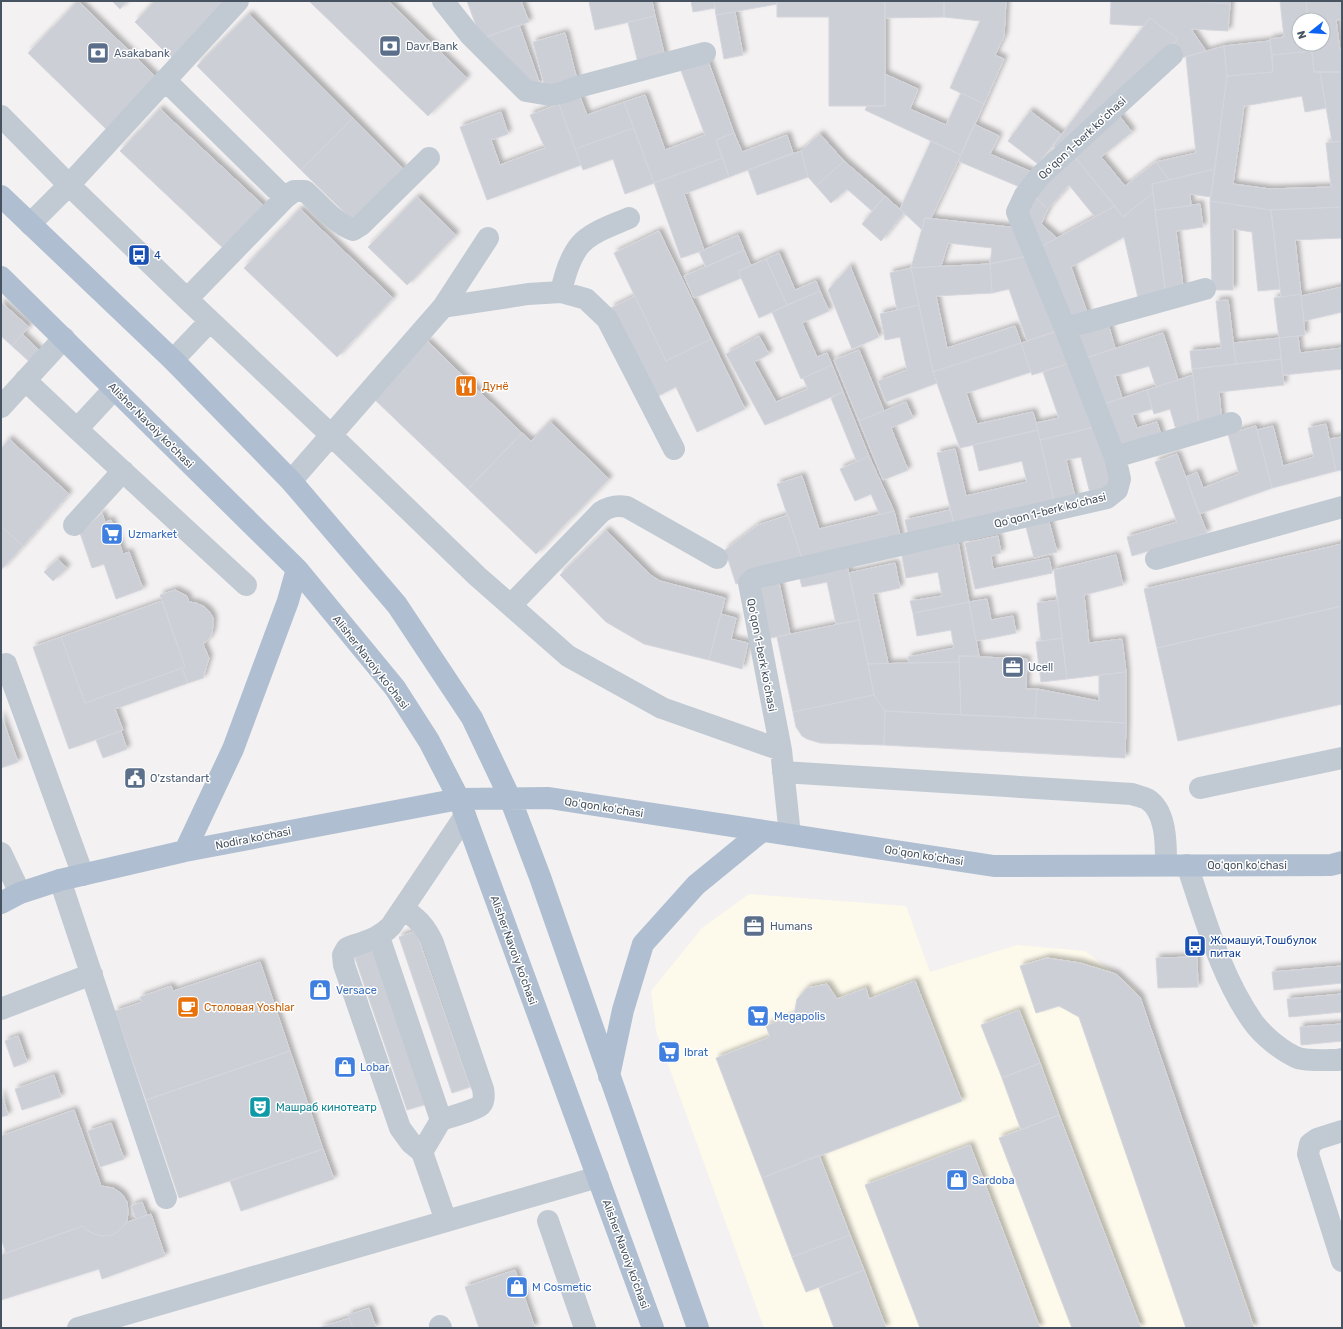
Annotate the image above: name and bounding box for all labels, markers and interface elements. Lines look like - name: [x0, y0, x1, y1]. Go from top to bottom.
- north arrow: [1291, 12, 1331, 52]
- text: N: [1295, 29, 1309, 40]
- bank icon: Davr Bank: [377, 33, 403, 59]
- bank icon: Asakabank: [85, 40, 111, 66]
- place label: Davr Bank: [406, 40, 458, 53]
- place label: Asakabank: [114, 47, 170, 60]
- street label: Qoʻqon 1-berk koʻchasi: [1036, 94, 1129, 182]
- bus stop icon: 4: [126, 242, 152, 268]
- place label: 4: [154, 249, 161, 262]
- restaurant icon: Дунё: [453, 373, 479, 399]
- street label: Alisher Navoiy ko'chasi: [105, 380, 196, 471]
- place label: Дунё: [482, 380, 509, 393]
- street label: Qoʻqon 1-berk koʻchasi: [993, 490, 1107, 531]
- supermarket icon: Uzmarket: [99, 521, 125, 547]
- place label: Uzmarket: [128, 528, 178, 541]
- street label: Qoʻqon 1-berk koʻchasi: [744, 597, 779, 713]
- street label: Alisher Navoiy ko'chasi: [330, 613, 411, 712]
- office icon: Ucell: [1000, 654, 1026, 680]
- place label: Ucell: [1028, 661, 1053, 674]
- public building icon: O'zstandart: [122, 765, 148, 791]
- place label: O'zstandart: [150, 772, 210, 785]
- street label: Qoʻqon koʻchasi: [564, 795, 644, 820]
- street label: Nodira ko'chasi: [214, 825, 292, 852]
- street label: Qoʻqon koʻchasi: [884, 843, 964, 868]
- street label: Qoʻqon koʻchasi: [1207, 859, 1287, 872]
- street label: Alisher Navoiy ko'chasi: [488, 894, 539, 1007]
- office icon: Humans: [741, 913, 767, 939]
- place label: Humans: [770, 920, 813, 933]
- bus stop icon: Жомашуй,Тошбулок питак: [1182, 933, 1208, 959]
- place label: Жомашуй,Тошбулок питак: [1210, 934, 1317, 960]
- shop icon: Versace: [307, 977, 333, 1003]
- place label: Versace: [336, 984, 377, 997]
- cafe icon: Столовая Yoshlar: [175, 994, 201, 1020]
- place label: Столовая Yoshlar: [204, 1001, 295, 1014]
- supermarket icon: Megapolis: [745, 1003, 771, 1029]
- place label: Megapolis: [774, 1010, 826, 1023]
- supermarket icon: Ibrat: [656, 1039, 682, 1065]
- place label: Ibrat: [684, 1046, 709, 1059]
- shop icon: Lobar: [332, 1054, 358, 1080]
- place label: Lobar: [360, 1061, 390, 1074]
- theatre icon: Машраб кинотеатр: [247, 1094, 273, 1120]
- place label: Машраб кинотеатр: [276, 1101, 377, 1114]
- shop icon: Sardoba: [944, 1167, 970, 1193]
- place label: Sardoba: [972, 1174, 1014, 1187]
- street label: Alisher Navoiy ko'chasi: [600, 1198, 651, 1311]
- shop icon: M Cosmetic: [504, 1274, 530, 1300]
- place label: M Cosmetic: [532, 1281, 592, 1294]

